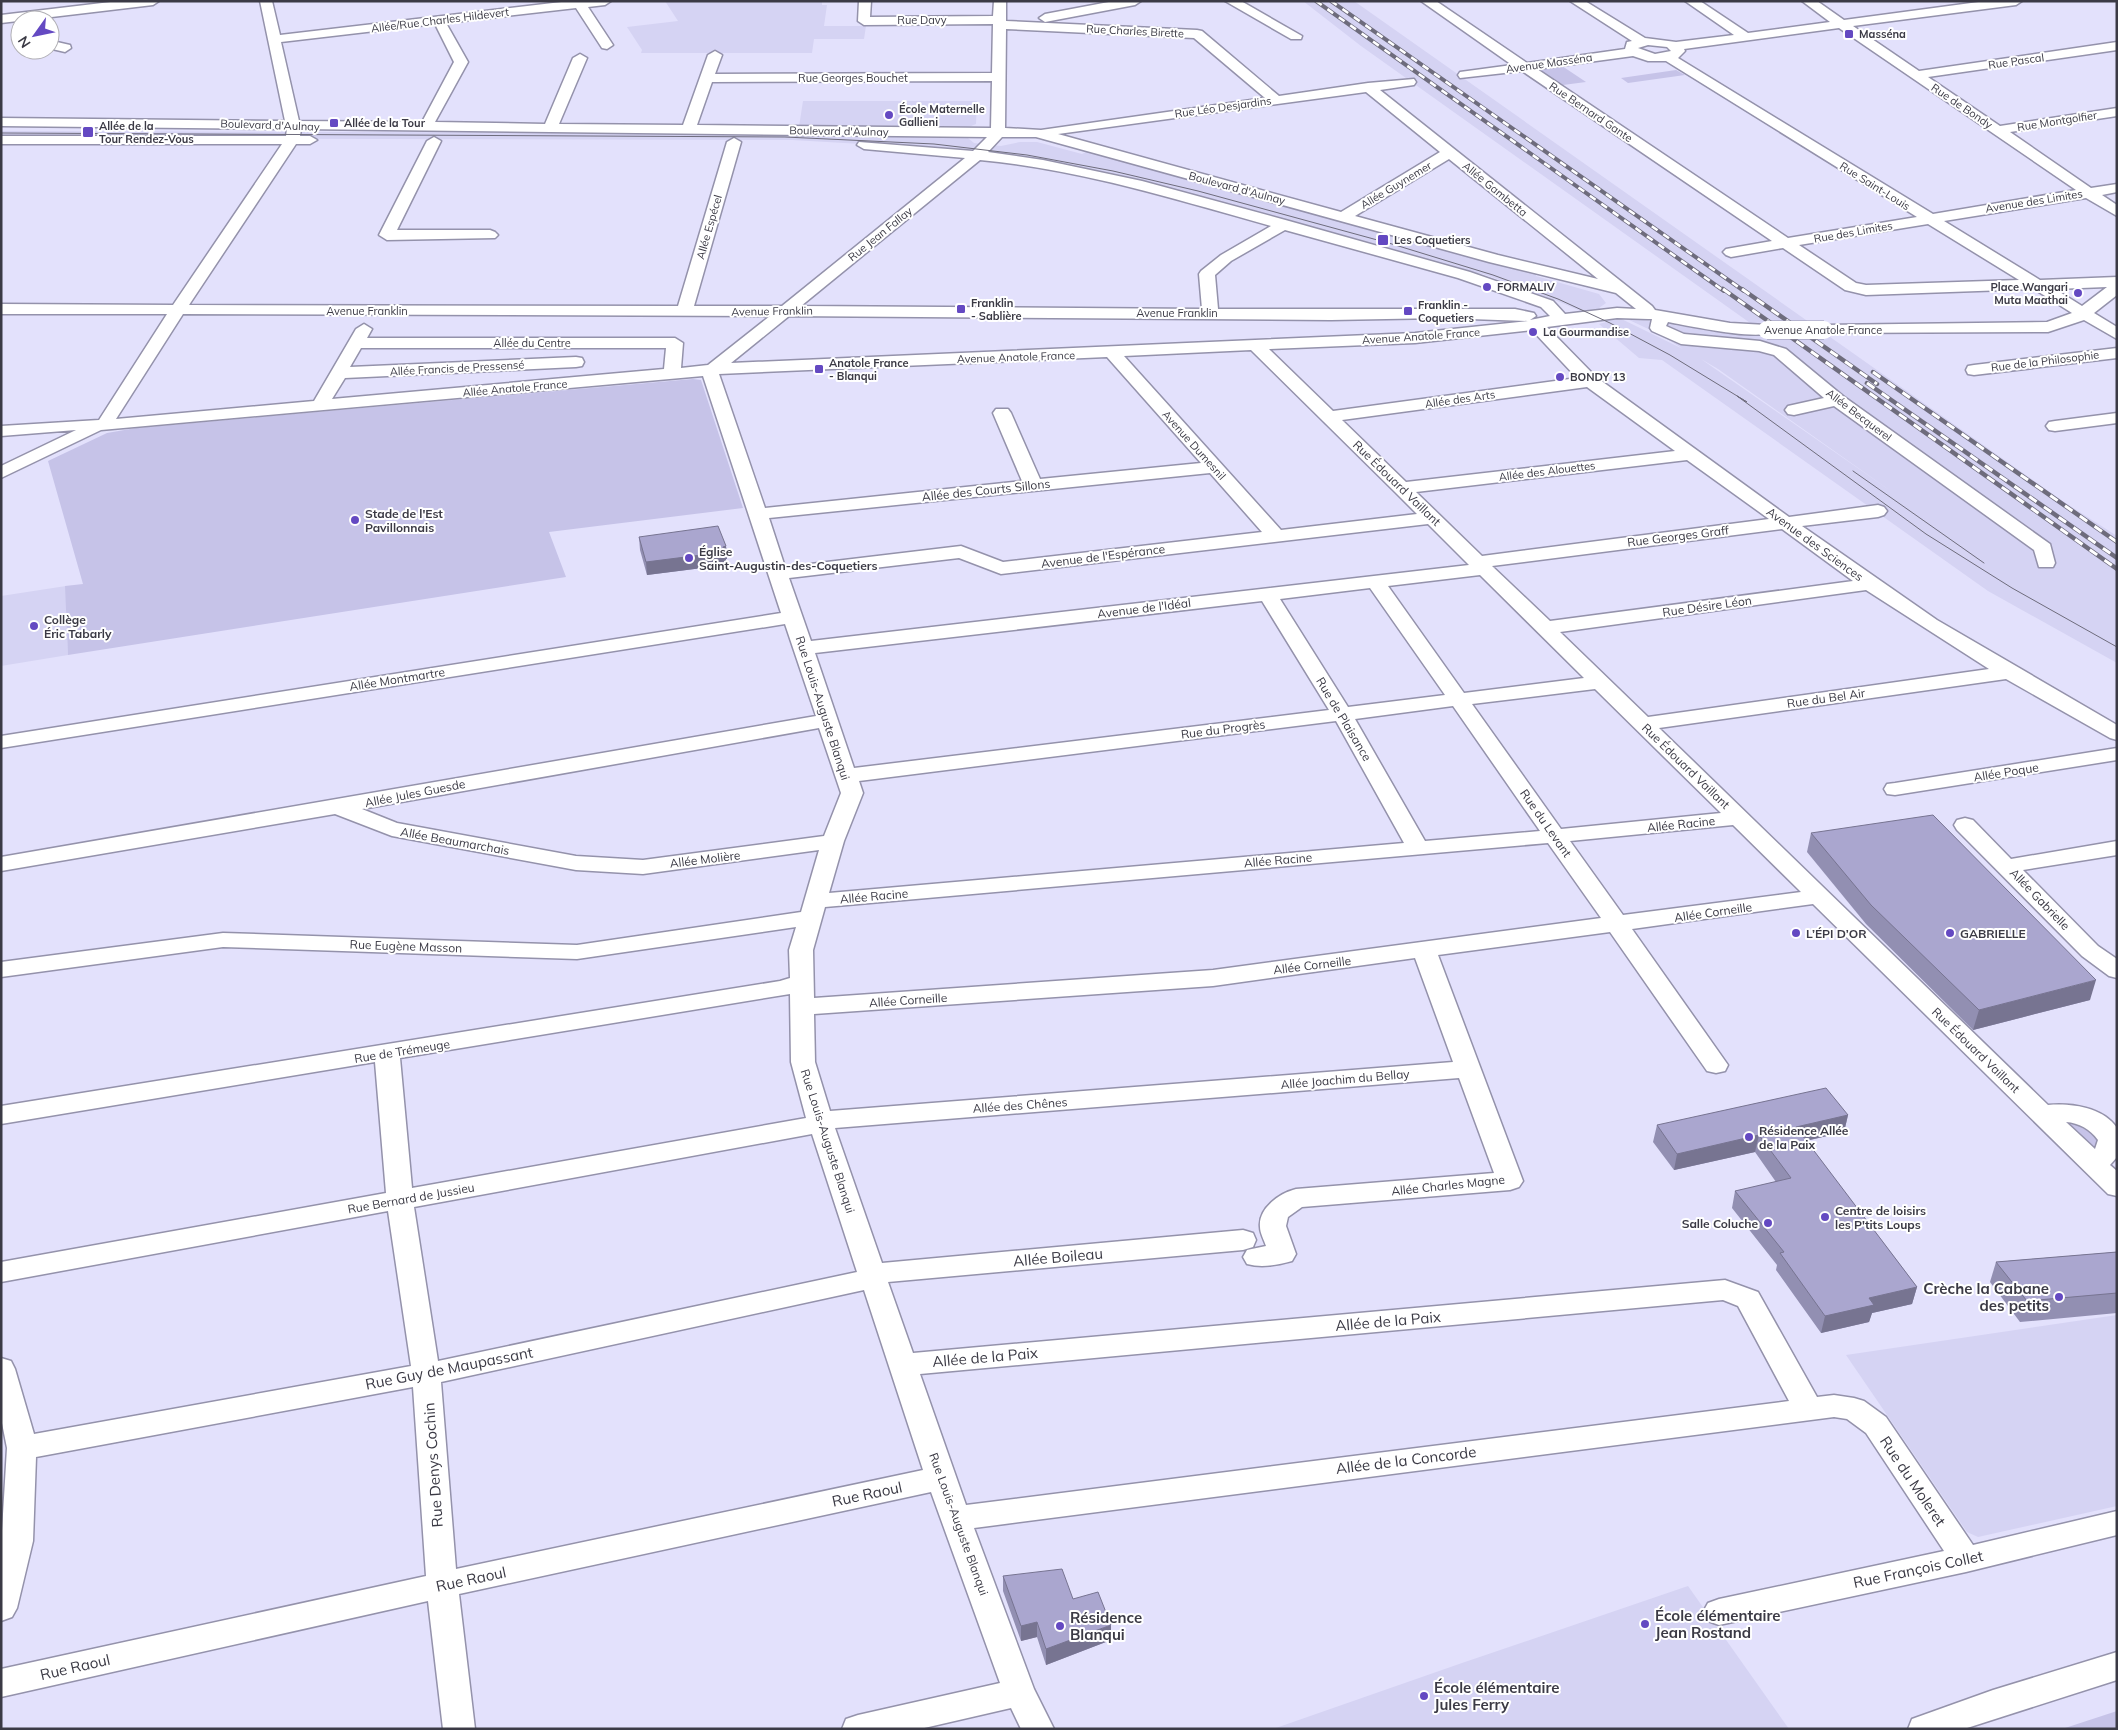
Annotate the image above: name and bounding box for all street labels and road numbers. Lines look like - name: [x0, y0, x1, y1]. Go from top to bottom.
- street label: Allée/Rue Charles Hildevert: [370, 5, 510, 35]
- street label: Rue Davy: [897, 13, 947, 27]
- street label: Rue Charles Birette: [1086, 21, 1184, 41]
- street label: Avenue Masséna: [1505, 50, 1593, 76]
- street label: Rue Pascal: [1987, 50, 2045, 72]
- street label: Rue Georges Bouchet: [798, 71, 908, 85]
- street label: Rue Bernard Gante: [1547, 79, 1635, 145]
- street label: Rue de Bondy: [1929, 80, 1995, 132]
- street label: Rue Léo Desjardins: [1174, 93, 1272, 121]
- street label: Rue Montgolfier: [2016, 108, 2098, 134]
- street label: Boulevard d'Aulnay: [220, 116, 320, 134]
- street label: Boulevard d'Aulnay: [789, 123, 889, 139]
- street label: Allée Guynemer: [1358, 158, 1434, 212]
- street label: Allée Gambetta: [1460, 159, 1530, 219]
- street label: Rue Saint-Louis: [1837, 159, 1913, 213]
- street label: Boulevard d'Aulnay: [1187, 168, 1287, 208]
- street label: Avenue des Limites: [1984, 186, 2084, 216]
- street label: Allée Espécel: [693, 193, 725, 261]
- street label: Rue Jean Fallay: [845, 204, 915, 264]
- street label: Rue des Limites: [1812, 218, 1894, 246]
- street label: Avenue Franklin: [731, 303, 813, 319]
- street label: Avenue Franklin: [326, 304, 408, 318]
- street label: Avenue Franklin: [1136, 306, 1218, 320]
- street label: Avenue Anatole France: [1764, 323, 1882, 337]
- street label: Avenue Anatole France: [1362, 325, 1480, 347]
- street label: Allée du Centre: [493, 336, 571, 350]
- street label: Rue de la Philosophie: [1990, 347, 2100, 375]
- street label: Avenue Anatole France: [957, 348, 1075, 366]
- street label: Allée Francis de Pressensé: [389, 357, 525, 379]
- street label: Allée Anatole France: [462, 376, 568, 400]
- street label: Allée Becquerel: [1823, 386, 1895, 444]
- street label: Allée des Arts: [1424, 387, 1496, 411]
- street label: Avenue Dumesnil: [1159, 407, 1229, 483]
- street label: Rue Édouard Vaillant: [1350, 437, 1444, 529]
- street label: Allée des Alouettes: [1498, 458, 1596, 484]
- street label: Allée des Courts Sillons: [921, 476, 1051, 504]
- street label: Avenue des Sciences: [1764, 504, 1866, 584]
- street label: Rue Georges Graff: [1626, 522, 1731, 550]
- street label: Avenue de l'Espérance: [1040, 541, 1166, 571]
- street label: Rue Désire Léon: [1661, 592, 1753, 620]
- street label: Avenue de l'Idéal: [1096, 595, 1192, 621]
- street label: Rue Louis-Auguste Blanqui: [793, 634, 853, 782]
- street label: Allée Montmartre: [348, 664, 446, 694]
- street label: Rue de Plaisance: [1313, 674, 1375, 764]
- street label: Rue du Bel Air: [1786, 685, 1867, 711]
- street label: Rue du Progrès: [1180, 716, 1266, 742]
- street label: Rue Édouard Vaillant: [1639, 720, 1733, 812]
- street label: Allée Poque: [1972, 759, 2040, 785]
- street label: Allée Jules Guesde: [364, 776, 466, 810]
- street label: Rue du Levant: [1517, 786, 1575, 860]
- street label: Allée Racine: [1646, 813, 1716, 835]
- street label: Allée Beaumarchais: [399, 824, 511, 858]
- street label: Allée Molière: [669, 847, 741, 871]
- street label: Allée Racine: [1243, 850, 1313, 870]
- street label: Allée Gabrielle: [2007, 865, 2073, 933]
- street label: Allée Racine: [839, 886, 909, 906]
- street label: Allée Corneille: [1673, 899, 1753, 925]
- street label: Rue Eugène Masson: [349, 937, 463, 955]
- street label: Allée Corneille: [1272, 953, 1352, 977]
- street label: Allée Corneille: [868, 990, 948, 1010]
- street label: Rue Édouard Vaillant: [1929, 1004, 2023, 1096]
- street label: Rue de Trémeuge: [353, 1036, 451, 1066]
- street label: Allée Joachim du Bellay: [1280, 1066, 1411, 1092]
- street label: Rue Louis-Auguste Blanqui: [798, 1067, 858, 1215]
- street label: Allée des Chênes: [972, 1094, 1068, 1116]
- street label: Allée Charles Magne: [1390, 1172, 1506, 1198]
- street label: Rue Bernard de Jussieu: [346, 1179, 476, 1217]
- street label: Allée Boileau: [1012, 1244, 1104, 1270]
- street label: Allée de la Paix: [1334, 1307, 1442, 1335]
- street label: Rue Guy de Maupassant: [364, 1342, 534, 1394]
- street label: Allée de la Paix: [931, 1343, 1039, 1371]
- street label: Rue Denys Cochin: [419, 1402, 447, 1528]
- street label: Rue du Moleret: [1876, 1432, 1950, 1530]
- street label: Allée de la Concorde: [1335, 1442, 1477, 1478]
- street label: Rue Louis-Auguste Blanqui: [926, 1451, 992, 1597]
- street label: Rue Raoul: [830, 1477, 904, 1511]
- street label: Rue François Collet: [1851, 1546, 1985, 1592]
- street label: Rue Raoul: [434, 1562, 508, 1596]
- street label: Rue Raoul: [38, 1650, 112, 1684]

